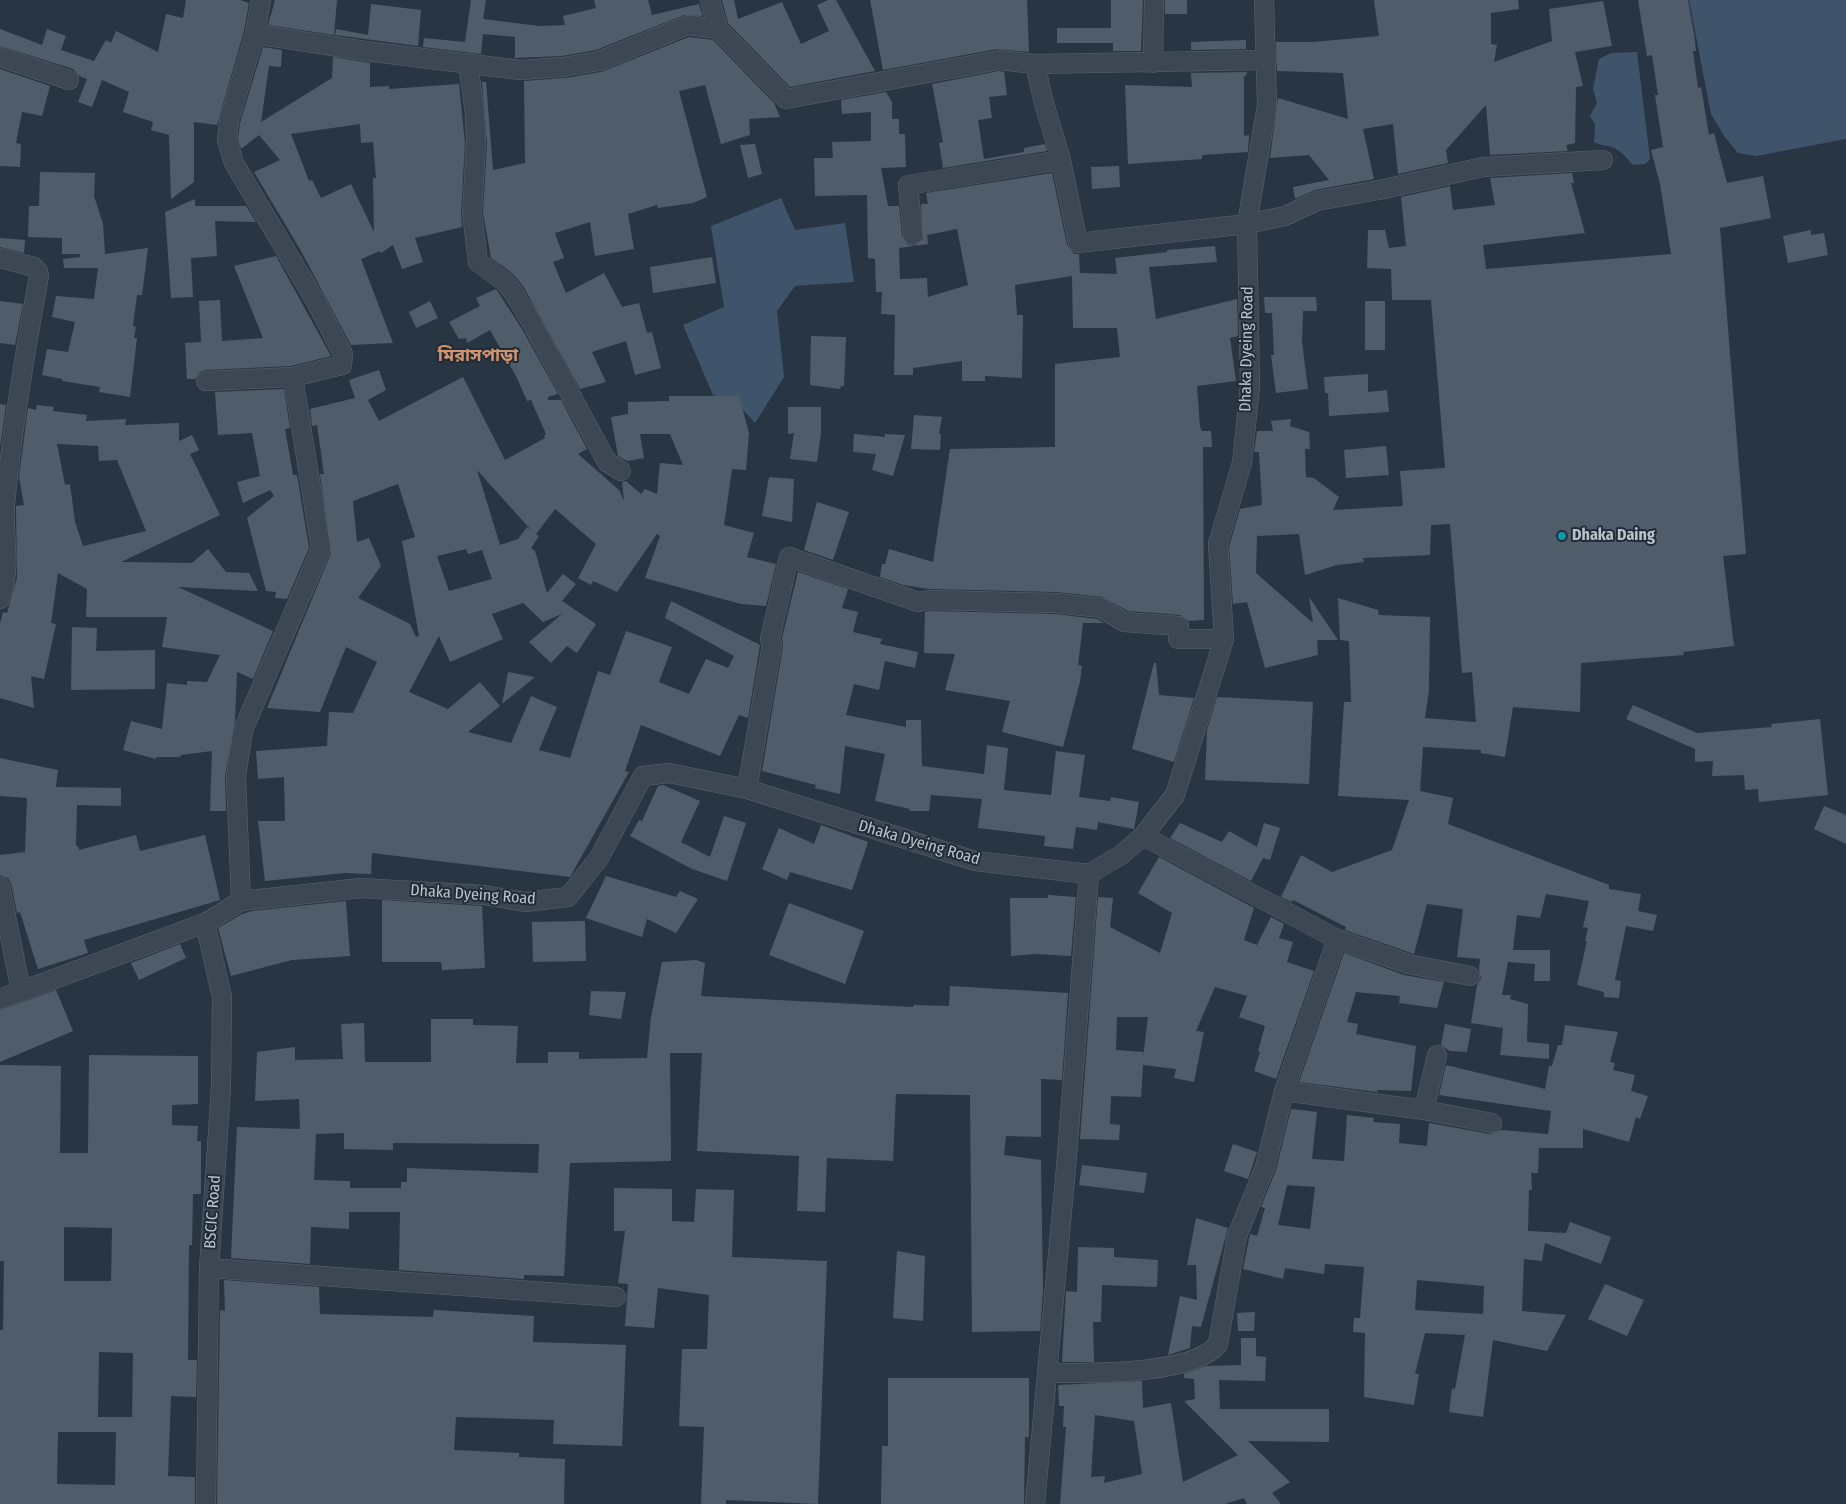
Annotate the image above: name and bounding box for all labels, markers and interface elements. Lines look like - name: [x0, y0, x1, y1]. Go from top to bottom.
- street label: Dhaka Dyeing Road: [1236, 286, 1258, 412]
- district label: মিরাসপাড়া: [438, 345, 518, 367]
- place label: Dhaka Daing: [1572, 526, 1655, 546]
- marker: Dhaka Daing: [1556, 530, 1568, 542]
- street label: Dhaka Dyeing Road: [856, 816, 982, 870]
- street label: Dhaka Dyeing Road: [410, 881, 536, 909]
- street label: BSCIC Road: [201, 1175, 225, 1249]

